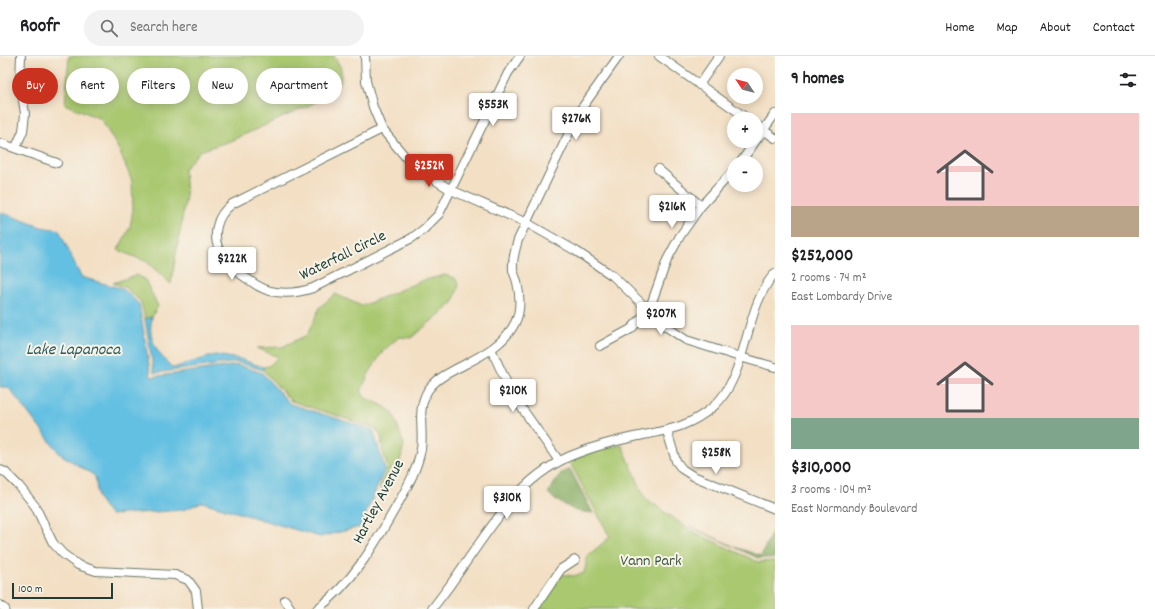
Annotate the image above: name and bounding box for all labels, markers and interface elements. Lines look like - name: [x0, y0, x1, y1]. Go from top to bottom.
- search box: [84, 10, 364, 46]
- text: Roofr: [20, 14, 60, 41]
- icon: search: [98, 17, 120, 39]
- text: Search here: [130, 17, 198, 39]
- text: Home: [945, 18, 974, 38]
- text: Map: [996, 18, 1018, 38]
- text: About: [1040, 18, 1071, 38]
- text: Contact: [1093, 18, 1135, 38]
- chip: Buy: [12, 68, 58, 104]
- chip: Rent: [66, 68, 119, 104]
- chip: Filters: [127, 68, 190, 104]
- chip: New: [198, 68, 248, 104]
- chip: Apartment: [256, 68, 342, 104]
- north arrow: [727, 68, 763, 104]
- map controls: [727, 68, 763, 192]
- text: 9 homes: [791, 68, 844, 92]
- icon: filters: [1117, 69, 1139, 91]
- pin: $553K: [465, 93, 521, 127]
- text: $553K: [478, 96, 508, 115]
- pin: $276K: [548, 107, 604, 141]
- text: $276K: [561, 110, 591, 129]
- button: +: [727, 112, 763, 148]
- icon: home: [929, 139, 1001, 211]
- pin: $252K: [401, 154, 457, 188]
- button: −: [727, 156, 763, 192]
- text: $252K: [414, 157, 444, 176]
- pin: $216K: [644, 195, 700, 229]
- text: $216K: [658, 198, 686, 217]
- street label: Waterfall Circle: [296, 225, 390, 287]
- text: $252,000: [791, 245, 853, 269]
- pin: $222K: [204, 247, 260, 281]
- text: $222K: [217, 250, 247, 269]
- text: 2 rooms · 74 m²: [791, 269, 866, 288]
- text: East Lombardy Drive: [791, 288, 892, 307]
- pin: $207K: [633, 302, 689, 336]
- text: $207K: [646, 305, 676, 324]
- water label: Lake Lapanoca: [26, 339, 121, 363]
- icon: home: [929, 351, 1001, 423]
- pin: $210K: [485, 379, 541, 413]
- text: $210K: [499, 382, 527, 401]
- pin: $258K: [688, 441, 744, 475]
- text: $258K: [701, 444, 731, 463]
- street label: Hartley Avenue: [347, 456, 411, 548]
- text: $310,000: [791, 457, 851, 481]
- text: 3 rooms · 104 m²: [791, 481, 871, 500]
- pin: $310K: [479, 486, 535, 520]
- text: $310K: [493, 489, 521, 508]
- text: East Normandy Boulevard: [791, 500, 917, 519]
- park label: Vann Park: [621, 550, 681, 573]
- scale bar: [12, 581, 113, 600]
- text: 100 m: [18, 582, 42, 598]

